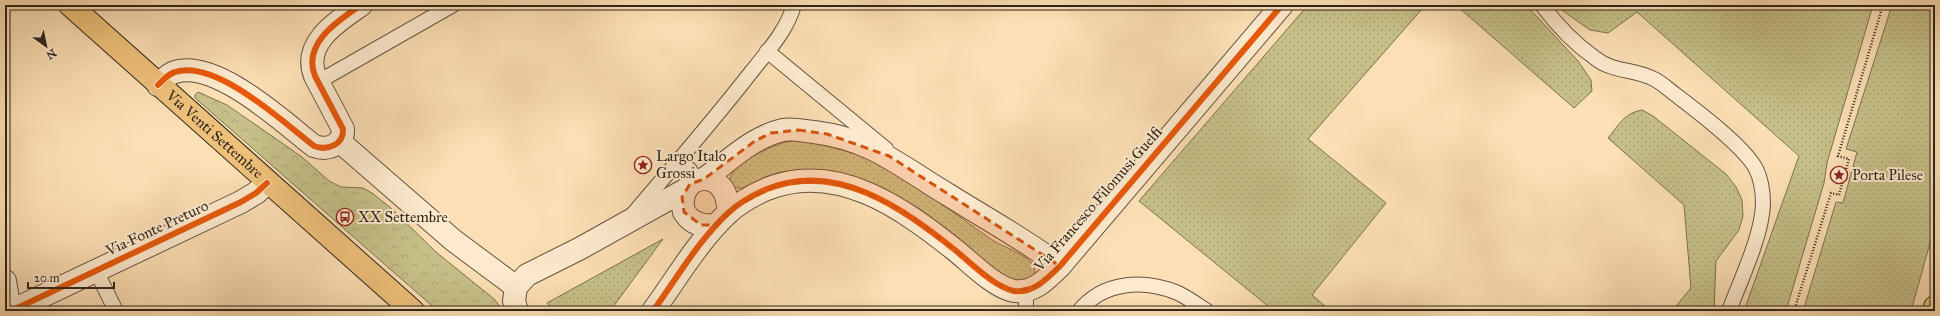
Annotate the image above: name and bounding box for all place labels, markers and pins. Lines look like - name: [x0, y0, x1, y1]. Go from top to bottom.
- place label: Largo Italo Grossi: [656, 147, 727, 182]
- place icon: Largo Italo Grossi: [633, 155, 653, 175]
- place icon: Porta Pilese: [1829, 165, 1849, 185]
- place label: Porta Pilese: [1852, 166, 1923, 184]
- bus stop icon: XX Settembre: [335, 207, 355, 227]
- place label: XX Settembre: [358, 208, 448, 226]

